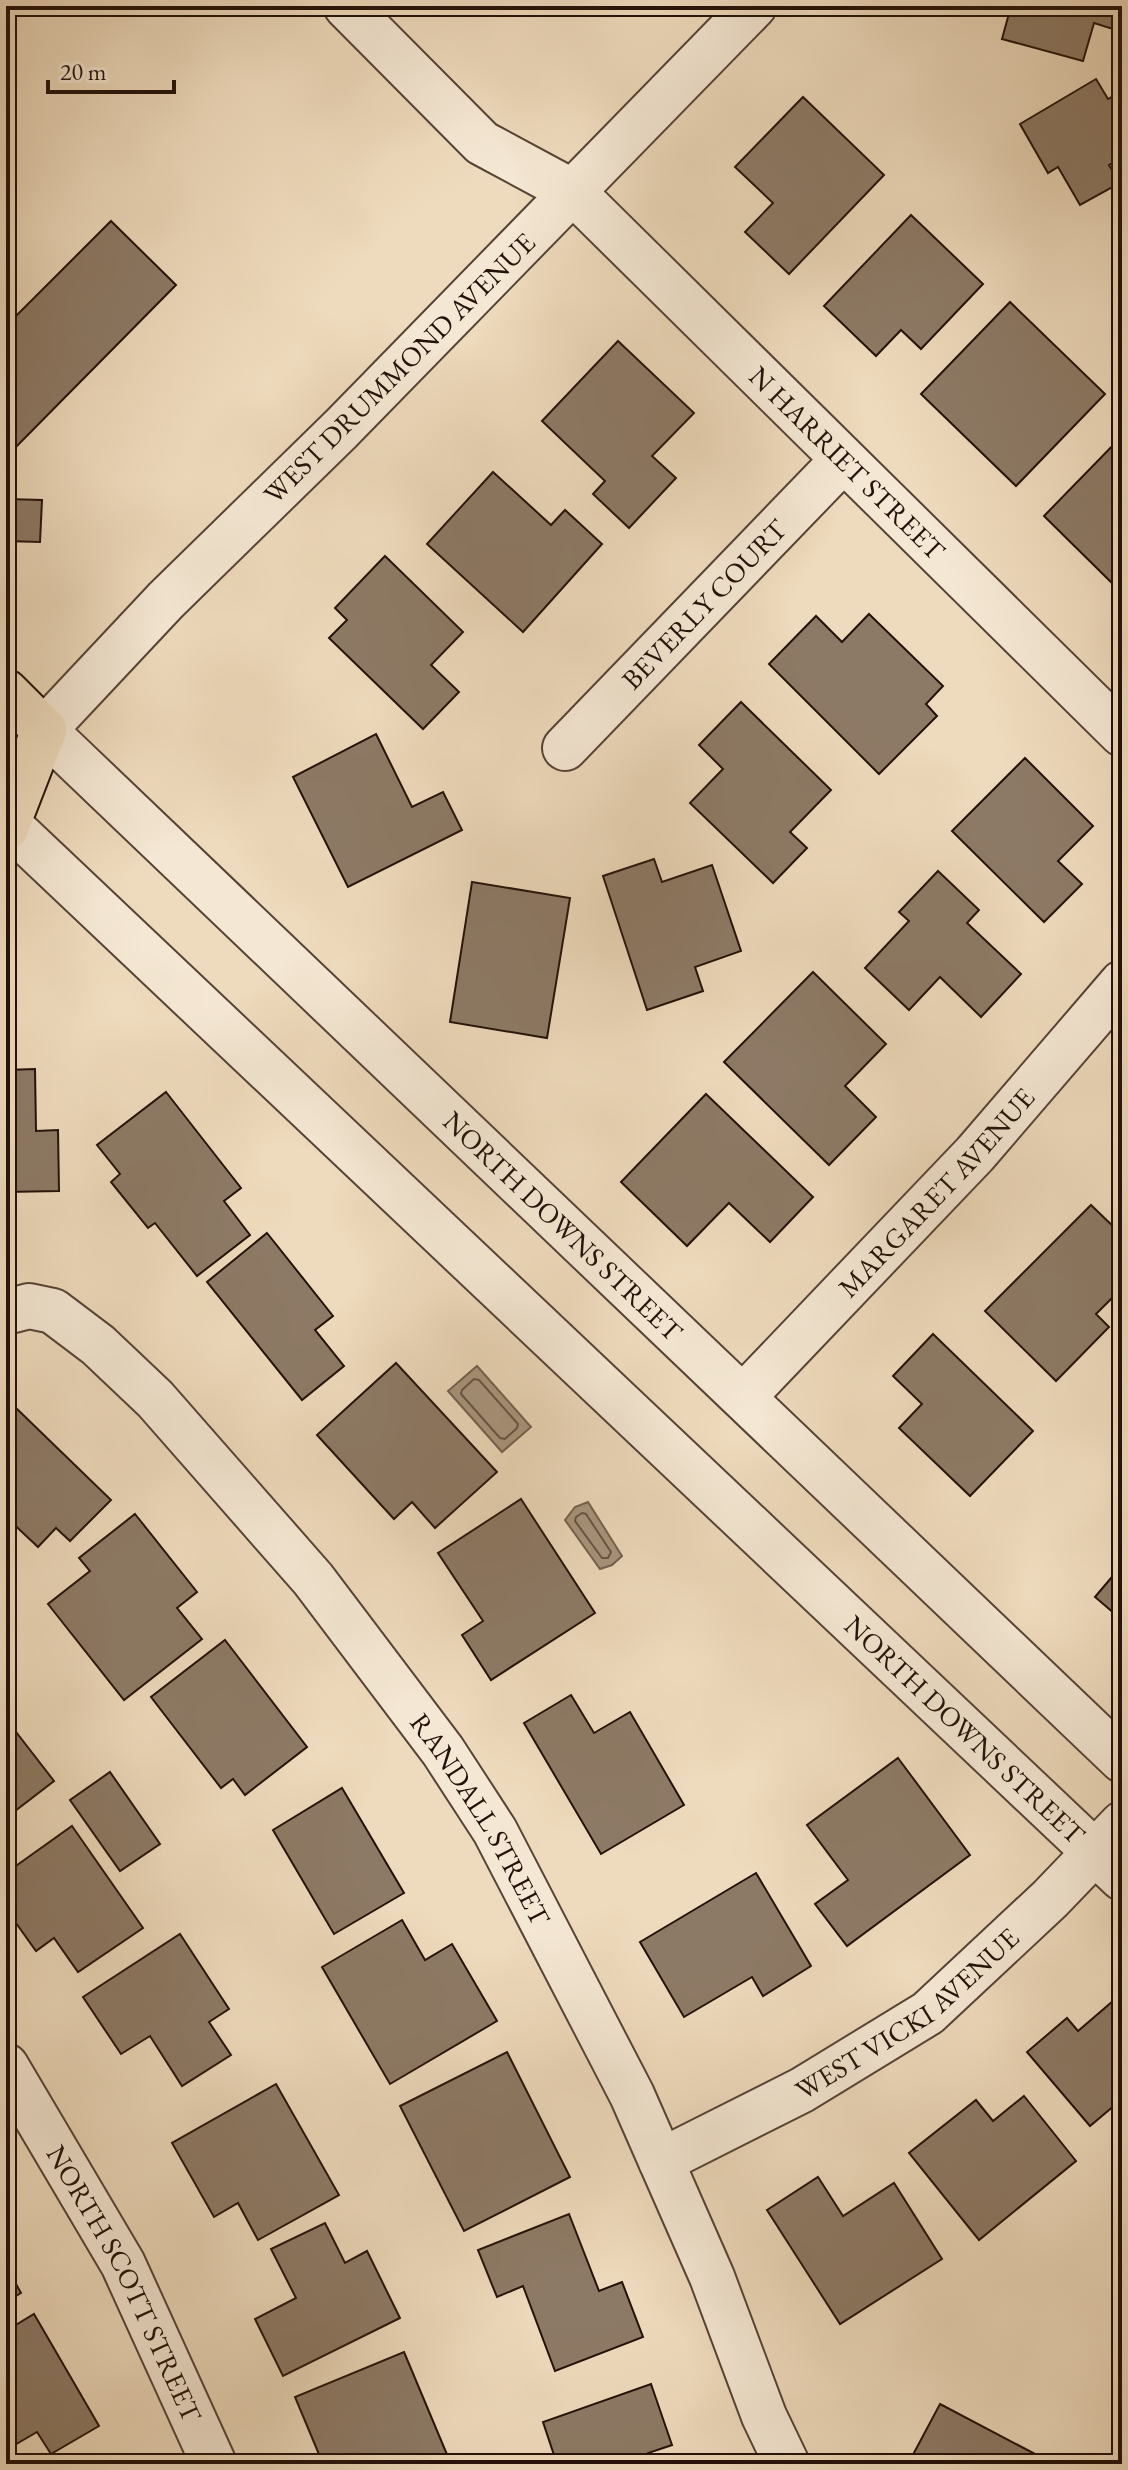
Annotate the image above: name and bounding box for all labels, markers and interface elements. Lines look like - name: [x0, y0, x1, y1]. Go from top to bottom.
- scale bar: [48, 44, 174, 94]
- text: 20 m: [60, 56, 107, 87]
- street label: WEST DRUMMOND AVENUE: [255, 224, 543, 512]
- street label: N HARRIET STREET: [742, 358, 953, 568]
- street label: BEVERLY COURT: [614, 511, 794, 697]
- street label: MARGARET AVENUE: [830, 1080, 1042, 1305]
- street label: NORTH DOWNS STREET: [436, 1103, 691, 1349]
- street label: NORTH DOWNS STREET: [837, 1607, 1093, 1852]
- street label: RANDALL STREET: [402, 1705, 559, 1932]
- street label: WEST VICKI AVENUE: [788, 1919, 1026, 2108]
- street label: NORTH SCOTT STREET: [39, 2138, 210, 2428]

